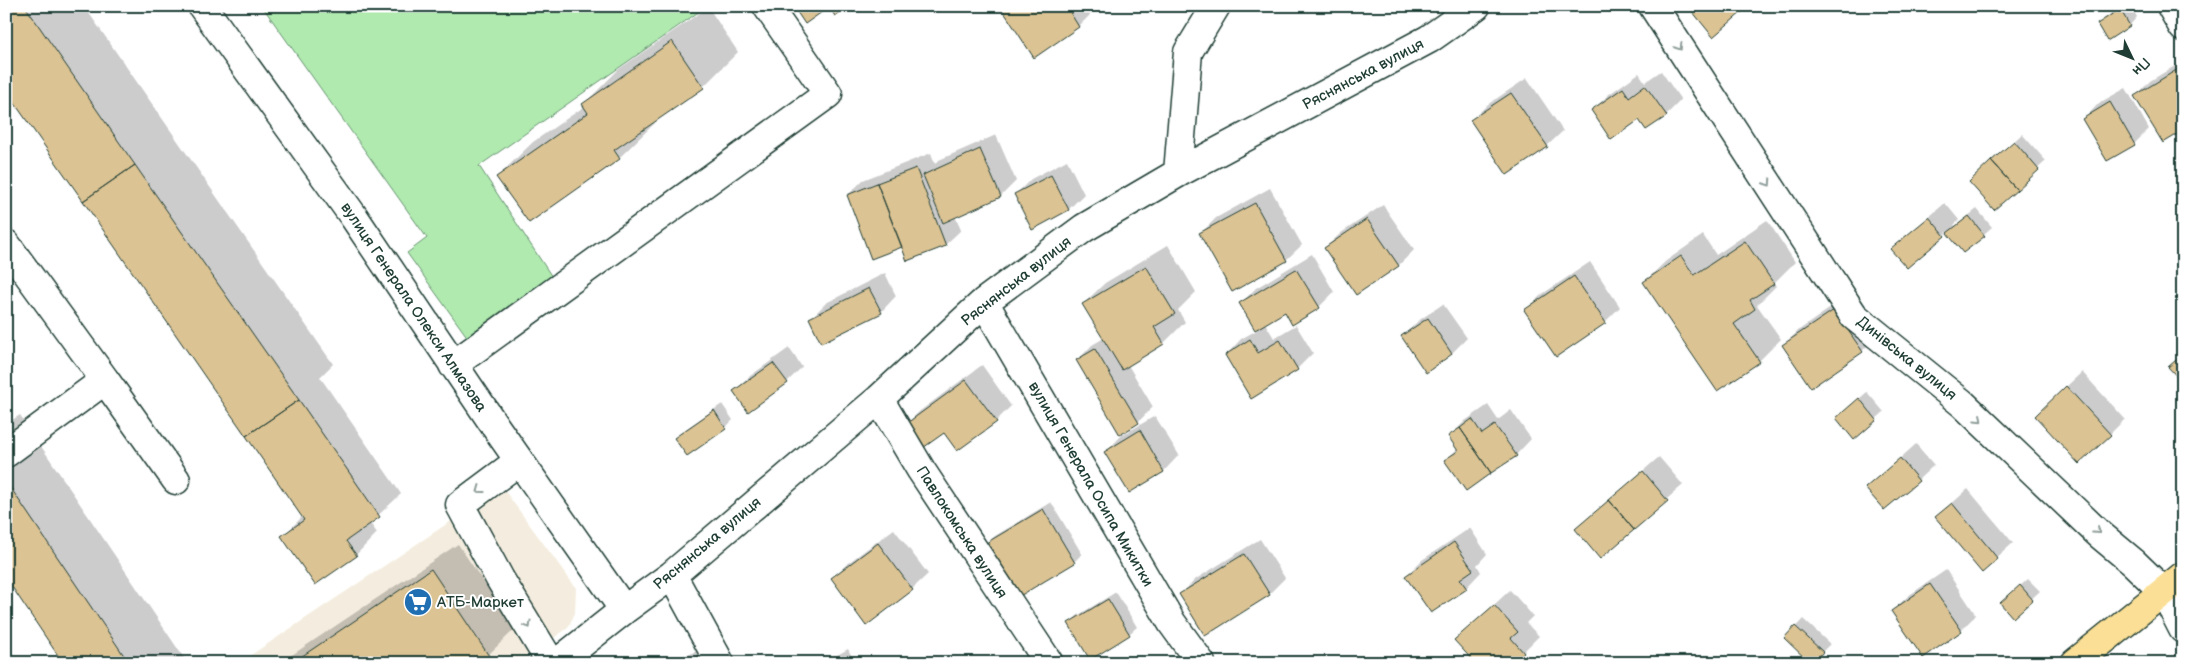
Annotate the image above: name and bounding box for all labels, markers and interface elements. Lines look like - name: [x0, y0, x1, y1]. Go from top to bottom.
- north arrow: [2106, 32, 2156, 82]
- street label: Ряснянська вулиця: [1299, 34, 1427, 114]
- one-way arrow: [1673, 42, 1683, 51]
- text: Пн: [2129, 54, 2154, 79]
- one-way arrow: [1762, 178, 1771, 187]
- street label: вулиця Генерала Олекси Алмазова: [336, 199, 491, 416]
- street label: Ряснянська вулиця: [957, 232, 1075, 330]
- street label: Динівська вулиця: [1853, 312, 1961, 405]
- street label: вулиця Генерала Осипа Микитки: [1024, 378, 1157, 590]
- one-way arrow: [1973, 413, 1982, 422]
- street label: Павлокомська вулиця: [912, 463, 1011, 602]
- one-way arrow: [476, 484, 486, 493]
- street label: Ряснянська вулиця: [650, 493, 765, 594]
- one-way arrow: [2091, 525, 2100, 534]
- supermarket icon: АТБ-Маркет: [403, 587, 433, 617]
- place label: АТБ-Маркет: [436, 593, 524, 612]
- one-way arrow: [521, 620, 531, 629]

